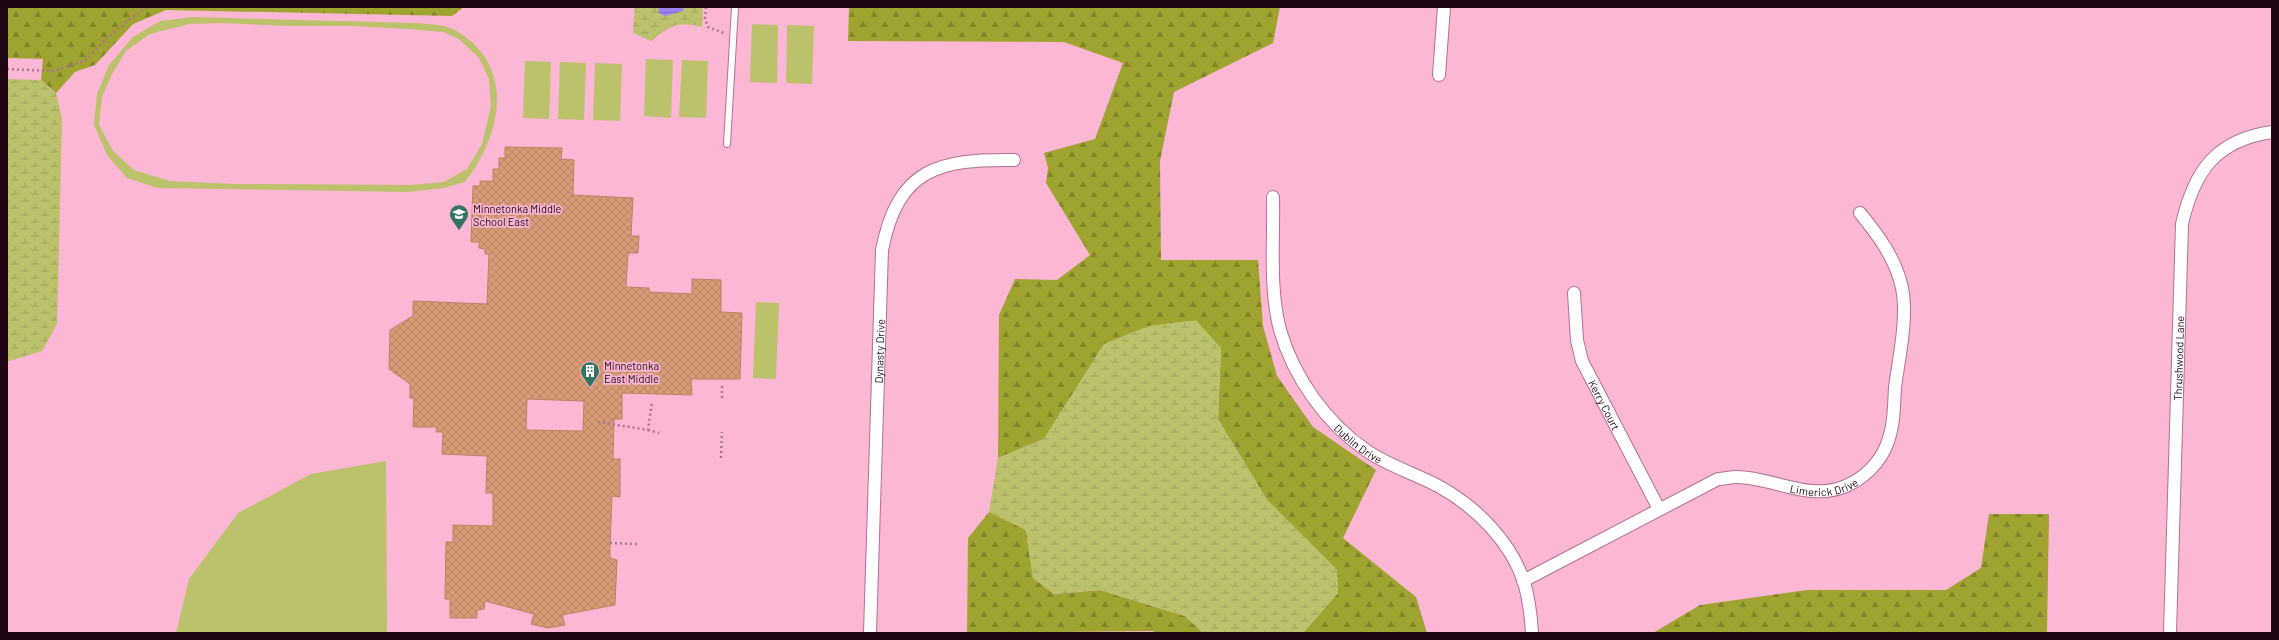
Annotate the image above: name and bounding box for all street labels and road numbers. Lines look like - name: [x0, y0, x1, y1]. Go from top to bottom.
- street label: Thrushwood Lane: [2170, 315, 2186, 401]
- street label: Dynasty Drive: [871, 319, 886, 384]
- street label: Kerry Court: [1586, 377, 1623, 432]
- street label: Dublin Drive: [1332, 421, 1385, 465]
- street label: Limerick Drive: [1789, 475, 1860, 498]

